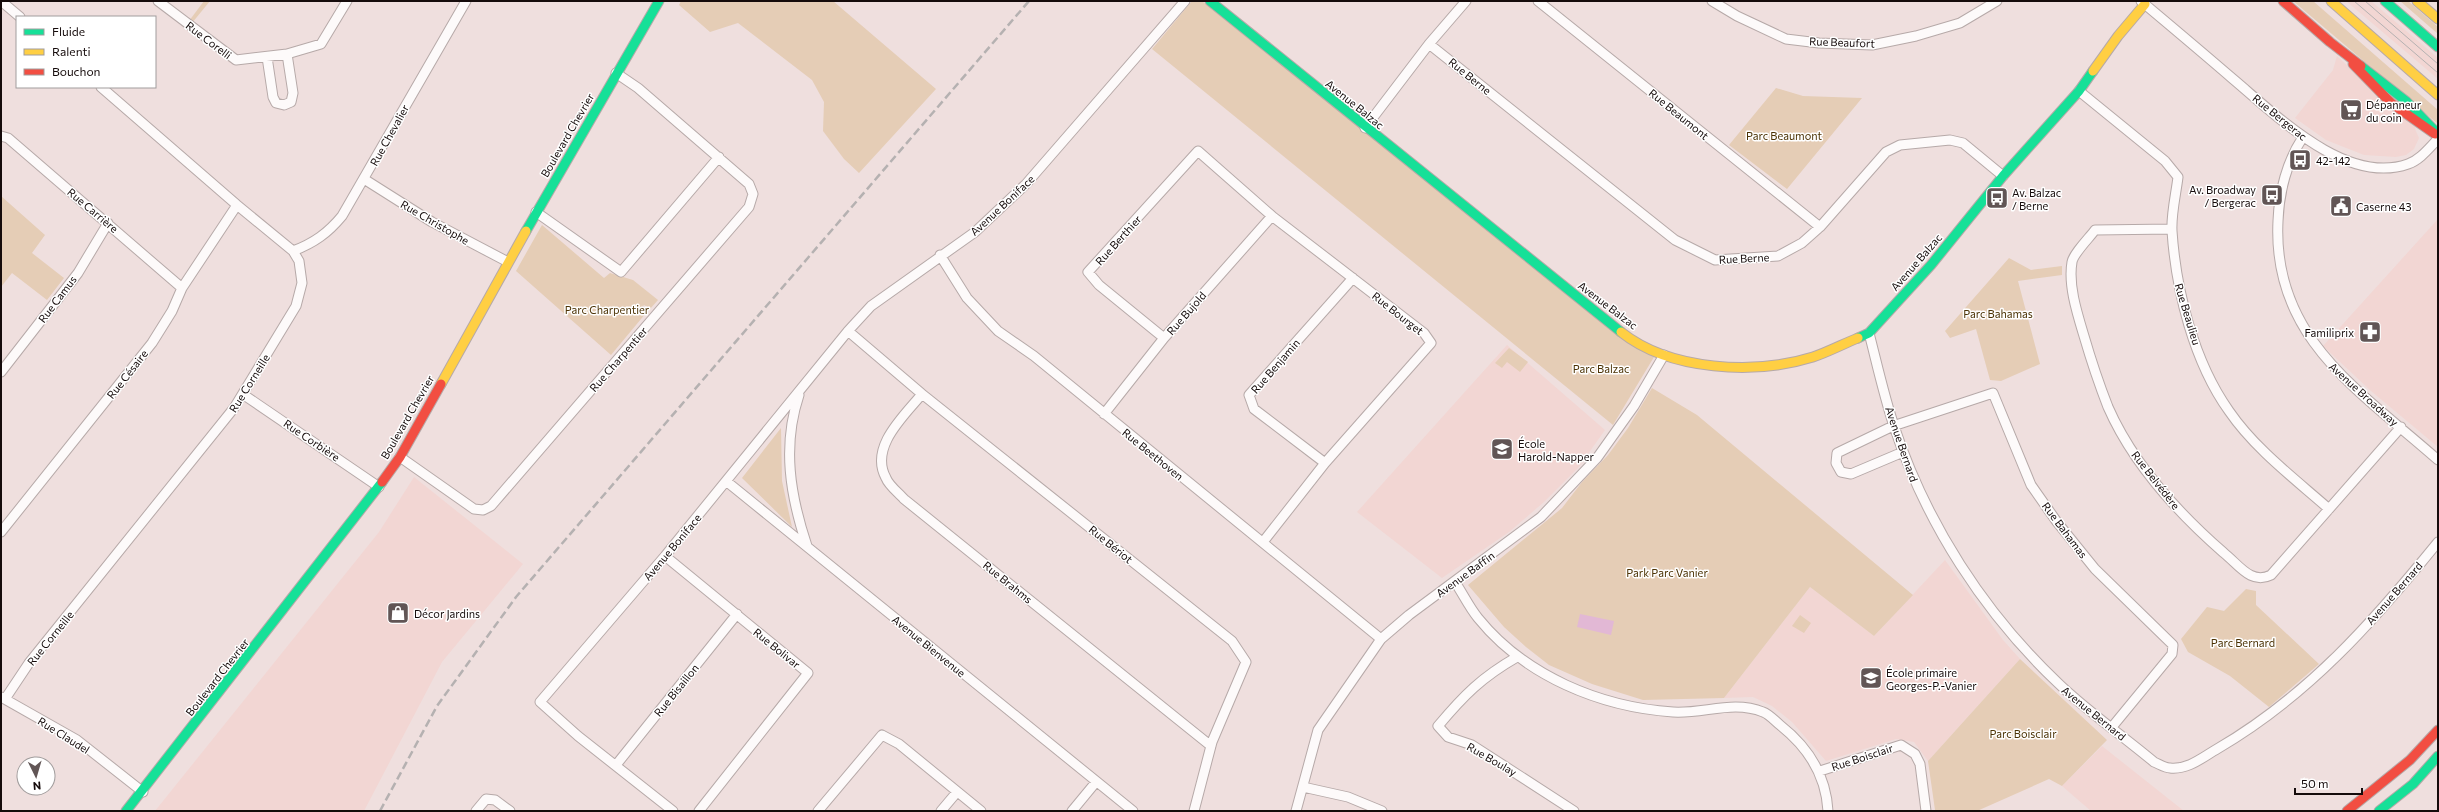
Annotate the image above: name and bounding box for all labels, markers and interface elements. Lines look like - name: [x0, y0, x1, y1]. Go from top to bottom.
- legend: [16, 16, 156, 88]
- street label: Rue Corelli: [184, 19, 235, 62]
- text: Fluide: [52, 24, 85, 38]
- street label: Rue Beaufort: [1809, 34, 1876, 50]
- text: Ralenti: [52, 44, 91, 58]
- street label: Rue Berne: [1446, 55, 1494, 97]
- text: Bouchon: [52, 64, 100, 78]
- street label: Avenue Balzac: [1323, 77, 1387, 131]
- street label: Rue Beaumont: [1646, 86, 1712, 142]
- street label: Boulevard Chevrier: [538, 90, 597, 179]
- street label: Rue Bergerac: [2250, 91, 2310, 143]
- supermarket icon: Dépanneur du coin: [2338, 97, 2364, 123]
- place label: Dépanneur du coin: [2366, 98, 2422, 124]
- street label: Rue Chevalier: [367, 102, 411, 168]
- park label: Parc Beaumont: [1746, 129, 1823, 142]
- bus stop icon: 42-142: [2287, 147, 2313, 173]
- place label: 42-142: [2316, 154, 2350, 167]
- street label: Avenue Boniface: [967, 172, 1037, 238]
- bus stop icon: Av. Broadway / Bergerac: [2259, 182, 2285, 208]
- place label: Av. Broadway / Bergerac: [2189, 183, 2256, 209]
- street label: Rue Carrière: [65, 185, 121, 235]
- bus stop icon: Av. Balzac / Berne: [1984, 185, 2010, 211]
- place label: Av. Balzac / Berne: [2012, 186, 2061, 212]
- public building icon: Caserne 43: [2328, 193, 2354, 219]
- street label: Rue Christophe: [398, 197, 472, 247]
- place label: Caserne 43: [2356, 200, 2412, 213]
- street label: Rue Berthier: [1092, 212, 1144, 268]
- street label: Avenue Balzac: [1888, 231, 1944, 293]
- street label: Rue Berne: [1718, 250, 1770, 266]
- street label: Rue Camus: [35, 273, 79, 325]
- street label: Avenue Balzac: [1576, 278, 1640, 332]
- street label: Rue Beaulieu: [2172, 282, 2204, 346]
- street label: Rue Bujold: [1164, 289, 1208, 337]
- street label: Rue Bourget: [1370, 289, 1427, 337]
- park label: Parc Charpentier: [565, 303, 650, 316]
- park label: Parc Bahamas: [1963, 307, 2033, 320]
- pharmacy icon: Familiprix: [2357, 319, 2383, 345]
- street label: Rue Charpentier: [586, 324, 650, 394]
- place label: Familiprix: [2305, 326, 2354, 339]
- street label: Rue Benjamin: [1248, 336, 1302, 396]
- street label: Rue Césaire: [104, 347, 150, 401]
- street label: Rue Corneille: [226, 351, 272, 415]
- street label: Avenue Broadway: [2327, 359, 2402, 429]
- park label: Parc Balzac: [1573, 362, 1629, 375]
- street label: Boulevard Chevrier: [378, 372, 437, 461]
- street label: Avenue Bernard: [1883, 405, 1921, 483]
- street label: Rue Corbière: [281, 416, 343, 464]
- street label: Rue Beethoven: [1120, 425, 1186, 483]
- school or university icon: École Harold-Napper: [1489, 436, 1515, 462]
- place label: École Harold-Napper: [1518, 436, 1594, 463]
- street label: Rue Belvédère: [2129, 448, 2183, 512]
- street label: Rue Bahamas: [2040, 499, 2090, 561]
- street label: Avenue Boniface: [640, 511, 704, 583]
- street label: Rue Bériot: [1087, 522, 1136, 566]
- street label: Avenue Baffin: [1433, 548, 1497, 600]
- street label: Rue Brahms: [981, 558, 1035, 606]
- street label: Avenue Bernard: [2363, 559, 2425, 627]
- park label: Park Parc Vanier: [1626, 566, 1708, 579]
- shop icon: Décor Jardins: [385, 600, 411, 626]
- place label: Décor Jardins: [414, 607, 480, 621]
- street label: Rue Corneille: [24, 608, 76, 668]
- street label: Avenue Bienvenue: [890, 613, 968, 680]
- street label: Rue Bolivar: [751, 625, 803, 671]
- street label: Boulevard Chevrier: [183, 635, 252, 718]
- park label: Parc Bernard: [2211, 636, 2275, 649]
- street label: Rue Bisaillon: [651, 661, 701, 719]
- school or university icon: École primaire Georges-P.-Vanier: [1858, 665, 1884, 691]
- place label: École primaire Georges-P.-Vanier: [1886, 665, 1977, 692]
- street label: Avenue Bernard: [2059, 683, 2129, 743]
- street label: Rue Claudel: [36, 714, 92, 756]
- park label: Parc Boisclair: [1989, 727, 2057, 740]
- street label: Rue Boulay: [1465, 740, 1519, 779]
- street label: Rue Boisclair: [1830, 741, 1895, 773]
- north arrow: [16, 756, 56, 796]
- scale bar: [2295, 770, 2362, 796]
- text: 50 m: [2301, 776, 2329, 790]
- text: N: [32, 780, 42, 793]

